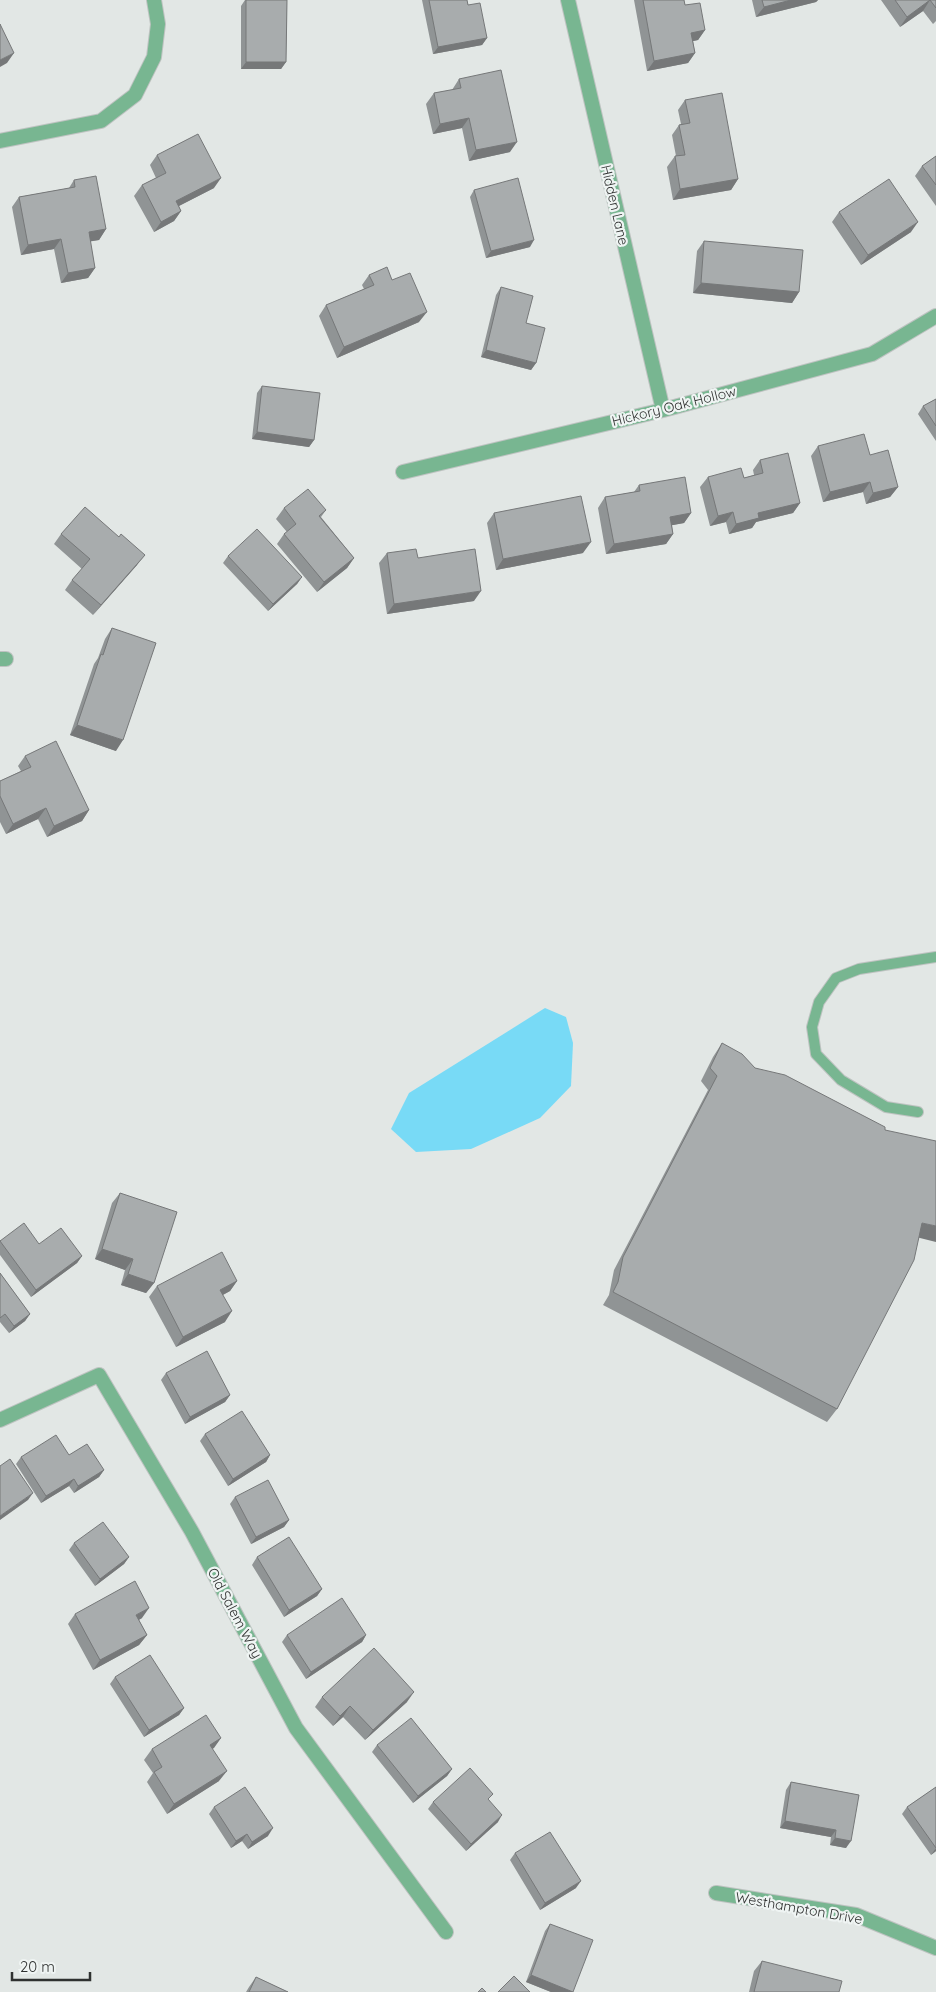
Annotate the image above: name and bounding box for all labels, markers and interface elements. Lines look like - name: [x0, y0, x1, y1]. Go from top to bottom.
- street label: Hidden Lane: [597, 163, 633, 247]
- street label: Hickory Oak Hollow: [610, 382, 738, 430]
- street label: Old Salem Way: [204, 1565, 266, 1661]
- street label: Westhampton Drive: [734, 1888, 864, 1928]
- scale bar: [12, 1950, 90, 1982]
- text: 20 m: [20, 1957, 55, 1976]

